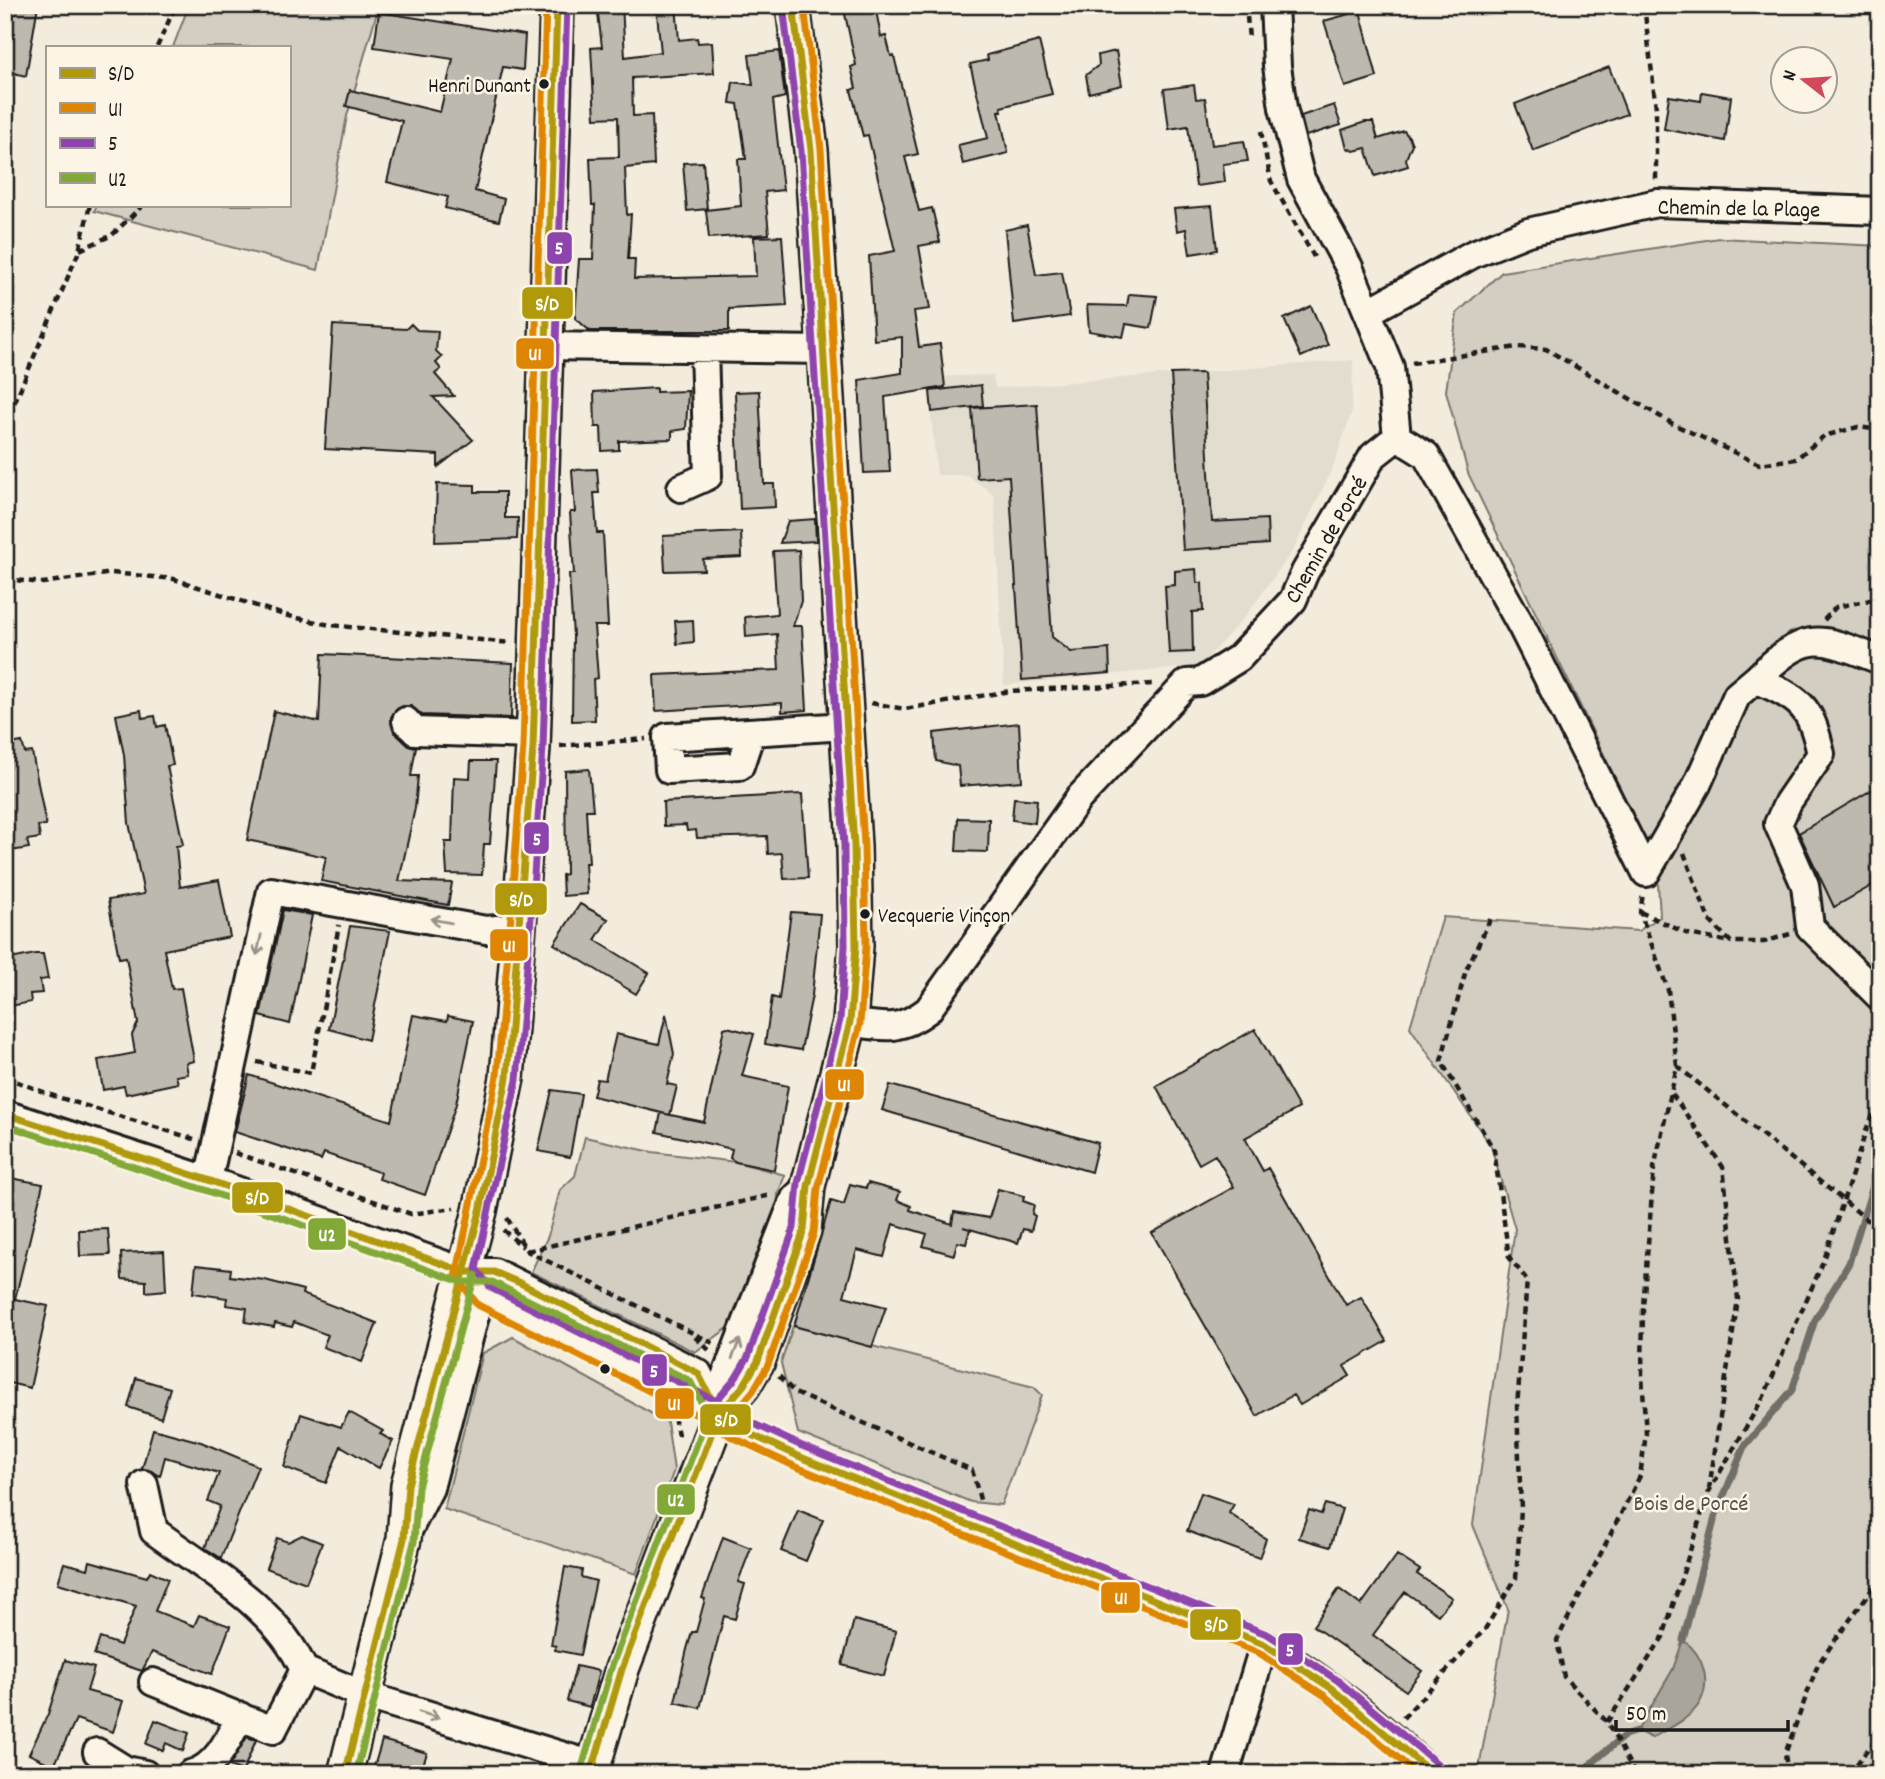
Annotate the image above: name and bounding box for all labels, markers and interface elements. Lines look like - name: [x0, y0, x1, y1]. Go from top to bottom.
- legend: [46, 46, 290, 206]
- north arrow: [1770, 46, 1840, 116]
- text: S/D: [108, 61, 134, 91]
- text: N: [1777, 68, 1805, 84]
- place label: Henri Dunant: [428, 73, 531, 103]
- marker: Henri Dunant: [537, 77, 551, 91]
- text: U1: [108, 97, 123, 127]
- text: 5: [108, 131, 118, 161]
- text: U2: [108, 167, 127, 197]
- street label: Chemin de la Plage: [1657, 193, 1820, 228]
- line badge: 5: [546, 231, 573, 265]
- text: 5: [555, 237, 564, 264]
- line badge: S/D: [521, 286, 574, 320]
- text: S/D: [535, 293, 559, 320]
- line badge: U1: [515, 337, 555, 370]
- text: U1: [528, 343, 542, 370]
- street label: Chemin de Porcé: [1278, 471, 1378, 611]
- line badge: 5: [523, 821, 550, 855]
- text: 5: [533, 828, 542, 855]
- line badge: S/D: [494, 882, 548, 916]
- text: S/D: [509, 889, 533, 916]
- place label: Vecquerie Vinçon: [878, 903, 1010, 933]
- marker: Vecquerie Vinçon: [858, 907, 872, 921]
- one-way arrow: [430, 914, 452, 928]
- line badge: U1: [489, 928, 529, 962]
- one-way arrow: [252, 933, 266, 956]
- text: U1: [502, 935, 516, 962]
- line badge: U1: [824, 1068, 865, 1101]
- text: U1: [837, 1074, 851, 1101]
- line badge: S/D: [231, 1181, 284, 1214]
- text: S/D: [245, 1187, 269, 1214]
- line badge: U2: [307, 1217, 347, 1251]
- text: U2: [318, 1224, 336, 1251]
- one-way arrow: [731, 1338, 744, 1360]
- line badge: 5: [641, 1353, 668, 1387]
- text: 5: [650, 1360, 659, 1387]
- unlabelled marker: [598, 1362, 612, 1376]
- line badge: U1: [654, 1387, 695, 1420]
- text: U1: [667, 1393, 681, 1420]
- line badge: S/D: [699, 1403, 752, 1436]
- text: S/D: [714, 1409, 738, 1436]
- line badge: U2: [656, 1483, 696, 1516]
- text: U2: [667, 1489, 685, 1516]
- park label: Bois de Porcé: [1634, 1489, 1749, 1522]
- line badge: U1: [1100, 1581, 1141, 1614]
- text: U1: [1114, 1587, 1128, 1614]
- line badge: S/D: [1189, 1608, 1242, 1641]
- text: S/D: [1204, 1614, 1228, 1641]
- line badge: 5: [1277, 1632, 1304, 1666]
- text: 5: [1286, 1639, 1295, 1666]
- scale bar: [1616, 1688, 1787, 1732]
- text: 50 m: [1626, 1701, 1666, 1731]
- one-way arrow: [418, 1710, 440, 1723]

